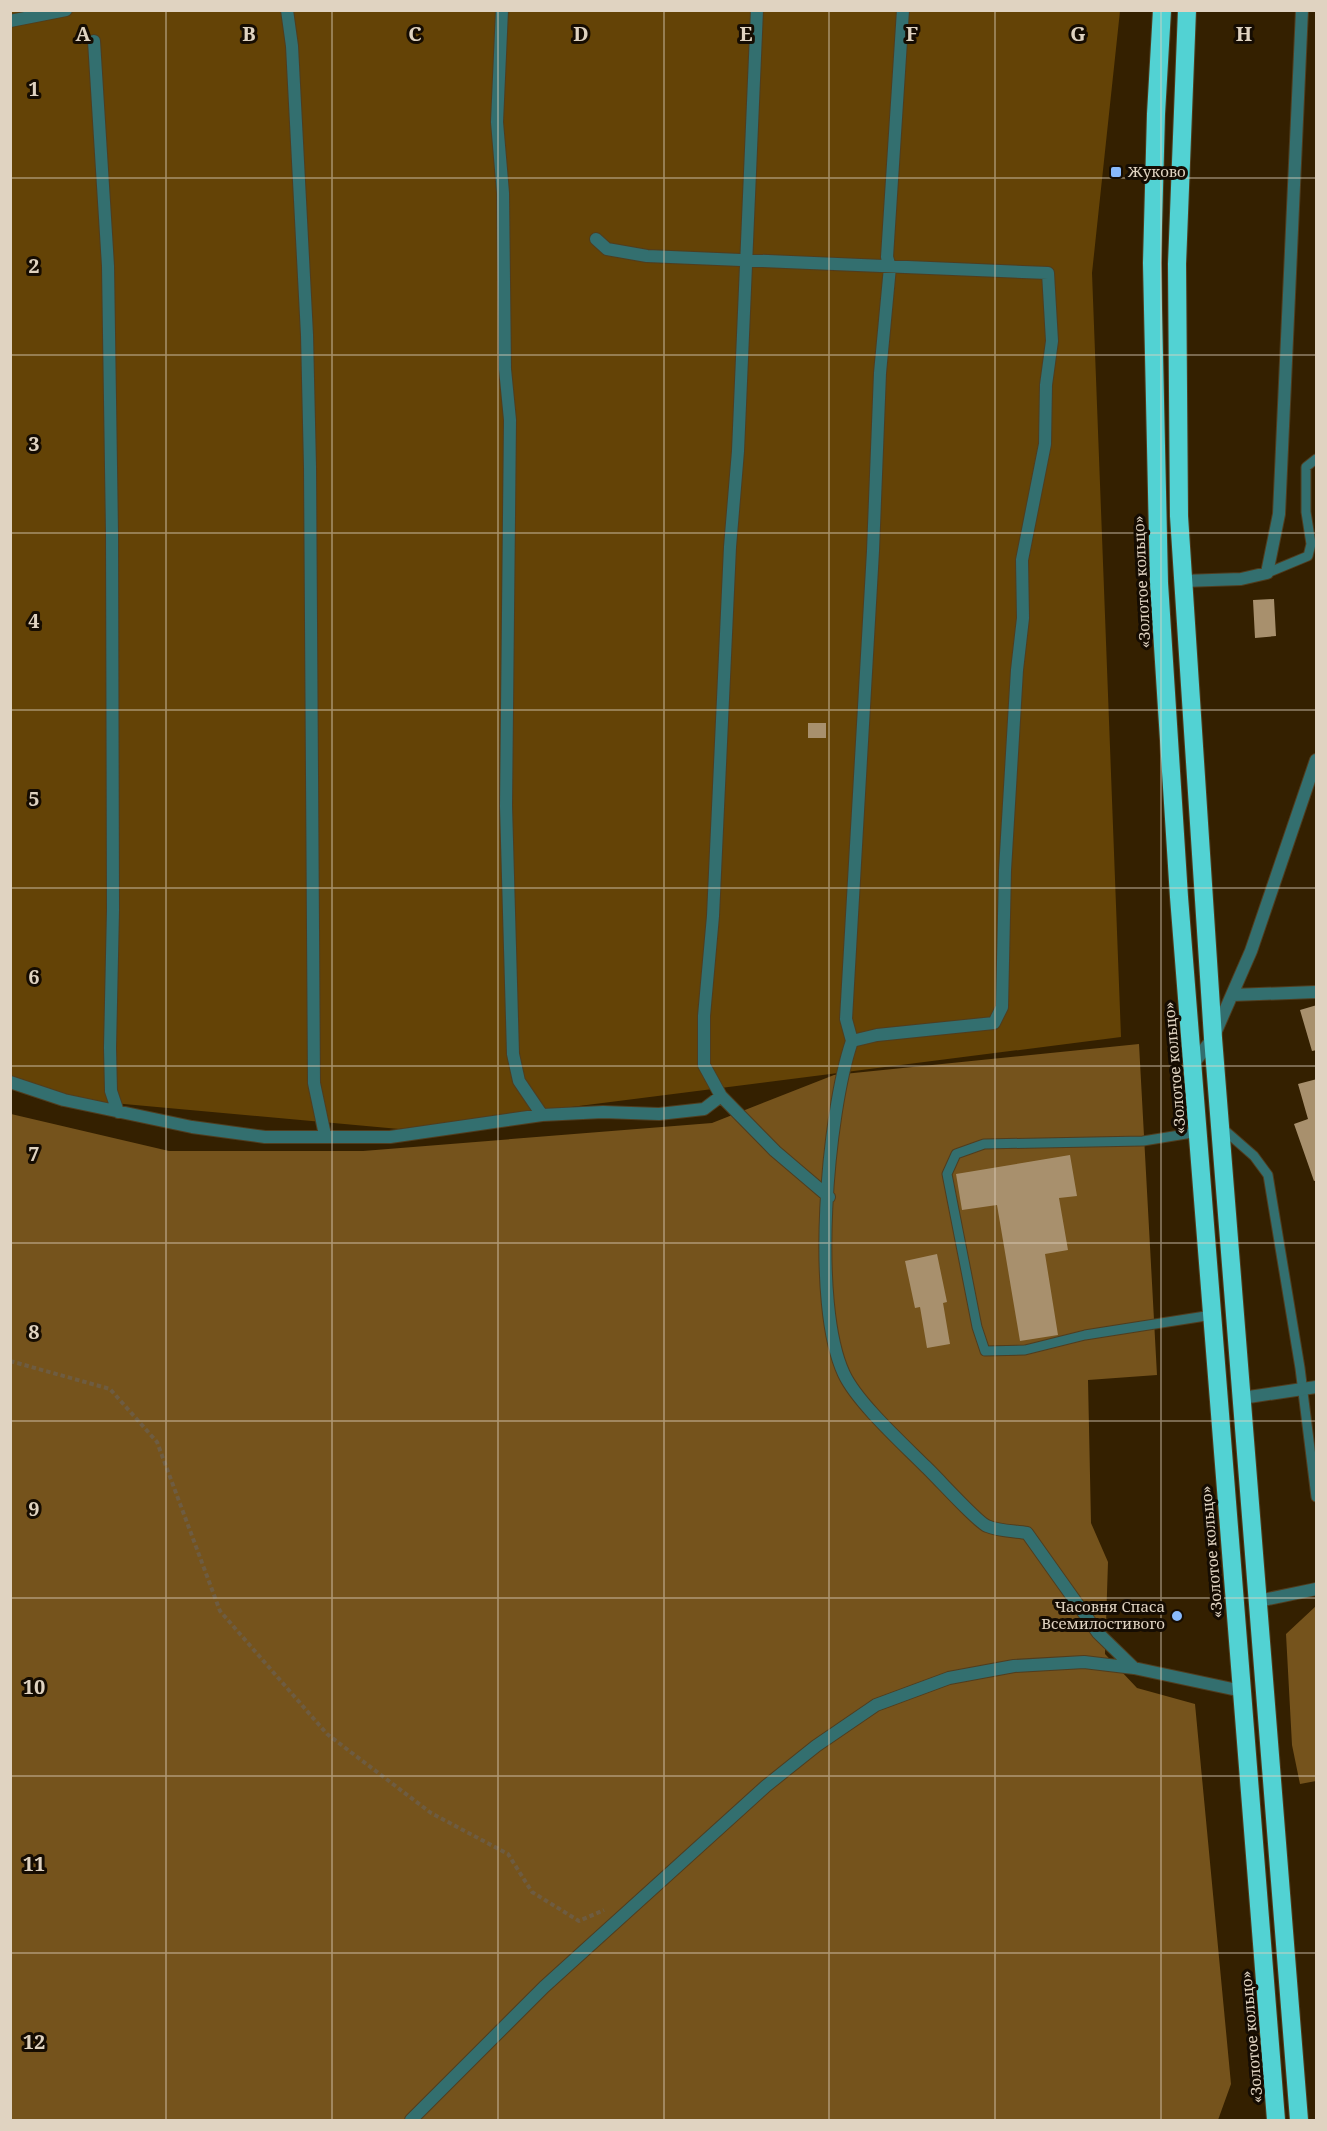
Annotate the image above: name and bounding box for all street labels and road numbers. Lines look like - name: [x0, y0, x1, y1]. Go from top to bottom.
- street label: «Золотое кольцо»: [1128, 515, 1154, 649]
- street label: «Золотое кольцо»: [1158, 1001, 1190, 1135]
- street label: «Золотое кольцо»: [1195, 1485, 1227, 1619]
- street label: «Золотое кольцо»: [1235, 1970, 1267, 2104]

